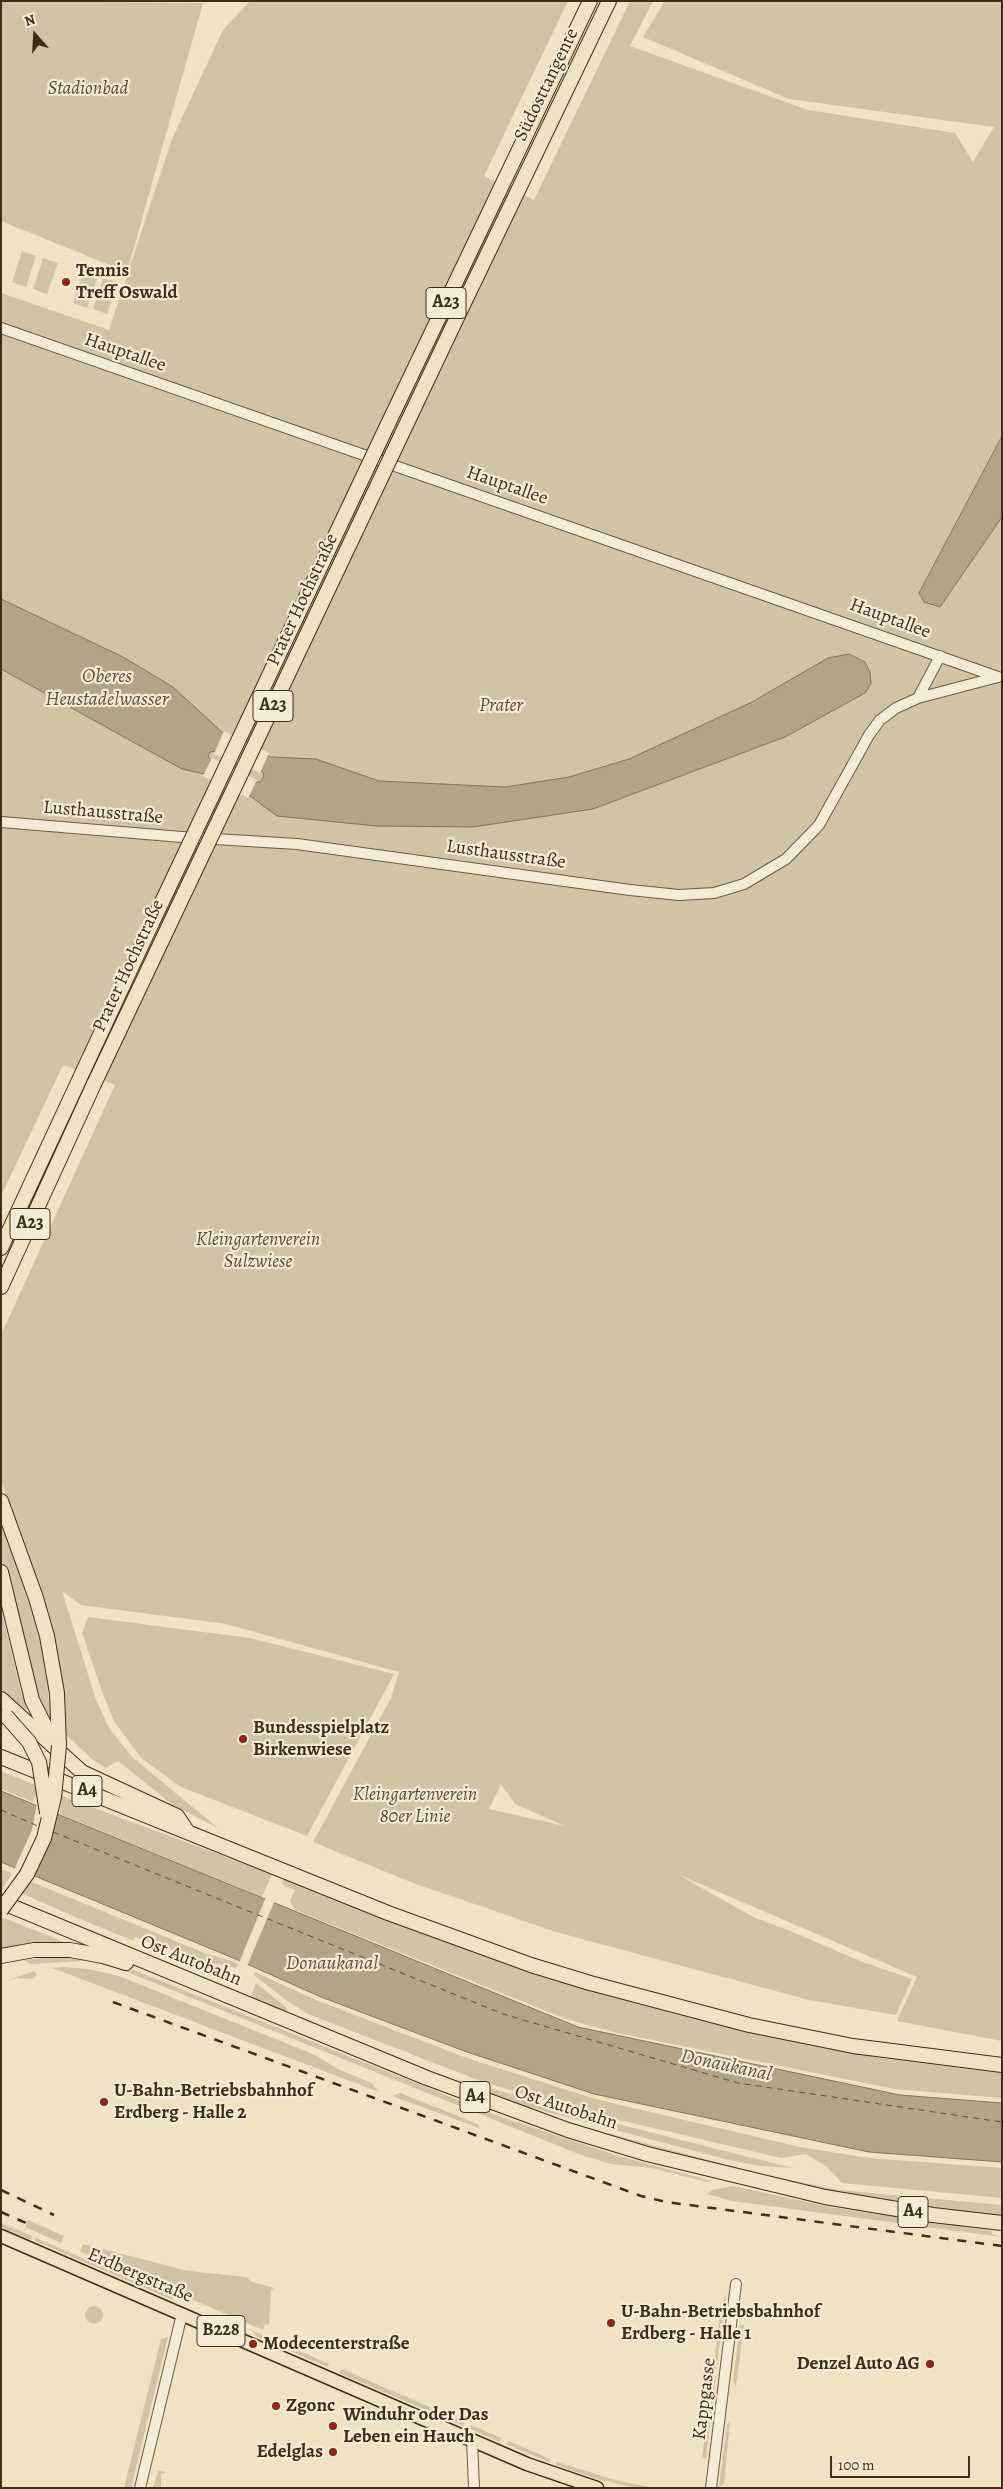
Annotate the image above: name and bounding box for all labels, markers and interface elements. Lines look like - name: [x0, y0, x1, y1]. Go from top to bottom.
- north arrow: [10, 10, 60, 60]
- text: N: [22, 10, 38, 31]
- street label: Südosttangente: [510, 25, 584, 145]
- park label: Stadionbad: [48, 78, 128, 100]
- place label: Tennis Treff Oswald: [76, 260, 178, 304]
- marker: Tennis Treff Oswald: [60, 276, 72, 288]
- road number: A23: [426, 288, 466, 318]
- street label: Hauptallee: [81, 328, 169, 378]
- street label: Hauptallee: [463, 461, 551, 511]
- street label: Prater Hochstraße: [262, 530, 344, 670]
- street label: Hauptallee: [846, 594, 934, 644]
- water label: Oberes Heustadelwasser: [45, 665, 169, 712]
- road number: A23: [253, 690, 293, 721]
- park label: Prater: [479, 695, 523, 717]
- street label: Lusthausstraße: [42, 796, 164, 830]
- street label: Lusthausstraße: [445, 835, 567, 875]
- street label: Prater Hochstraße: [88, 896, 170, 1036]
- road number: A23: [10, 1208, 50, 1240]
- park label: Kleingartenverein Sulzwiese: [196, 1229, 320, 1273]
- place label: Bundesspielplatz Birkenwiese: [253, 1717, 389, 1761]
- marker: Bundesspielplatz Birkenwiese: [237, 1733, 249, 1745]
- road number: A4: [72, 1775, 102, 1806]
- park label: Kleingartenverein 80er Linie: [353, 1784, 477, 1828]
- street label: Ost Autobahn: [137, 1930, 245, 1992]
- water label: Donaukanal: [286, 1952, 378, 1976]
- water label: Donaukanal: [678, 2045, 774, 2087]
- place label: U-Bahn-Betriebsbahnhof Erdberg - Halle 2: [114, 2080, 313, 2124]
- street label: Ost Autobahn: [512, 2081, 620, 2135]
- road number: A4: [460, 2082, 490, 2112]
- marker: U-Bahn-Betriebsbahnhof Erdberg - Halle 2: [98, 2096, 110, 2108]
- road number: A4: [898, 2196, 928, 2228]
- street label: Erdbergstraße: [84, 2244, 196, 2308]
- place label: U-Bahn-Betriebsbahnhof Erdberg - Halle 1: [621, 2301, 820, 2345]
- road number: B228: [197, 2316, 245, 2346]
- marker: U-Bahn-Betriebsbahnhof Erdberg - Halle 1: [605, 2317, 617, 2329]
- place label: Modecenterstraße: [263, 2333, 409, 2355]
- marker: Modecenterstraße: [247, 2338, 259, 2350]
- place label: Denzel Auto AG: [796, 2353, 920, 2375]
- street label: Kappgasse: [689, 2357, 721, 2441]
- marker: Denzel Auto AG: [924, 2358, 936, 2370]
- place label: Zgonc: [286, 2395, 335, 2417]
- marker: Zgonc: [270, 2400, 282, 2412]
- place label: Winduhr oder Das Leben ein Hauch: [343, 2404, 489, 2448]
- marker: Winduhr oder Das Leben ein Hauch: [327, 2420, 339, 2432]
- place label: Edelglas: [257, 2441, 323, 2463]
- marker: Edelglas: [327, 2446, 339, 2458]
- scale bar: [833, 2446, 973, 2478]
- text: 100 m: [838, 2455, 875, 2475]

